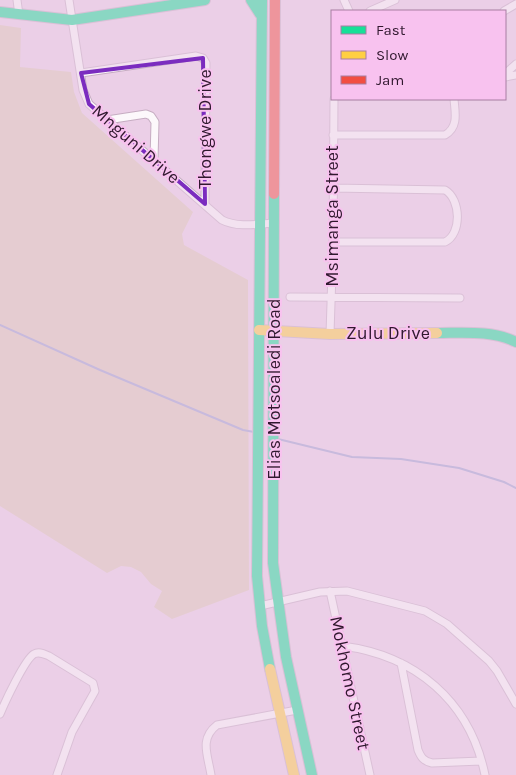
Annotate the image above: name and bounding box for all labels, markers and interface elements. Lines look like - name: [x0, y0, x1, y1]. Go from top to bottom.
- legend: [331, 10, 506, 100]
- text: Fast: [376, 21, 406, 39]
- text: Slow: [376, 46, 408, 64]
- street label: Thongwe Drive: [194, 69, 216, 189]
- text: Jam: [376, 71, 404, 89]
- street label: Mnguni Drive: [87, 100, 185, 188]
- street label: Msimanga Street: [321, 145, 343, 287]
- street label: Elias Motsoaledi Road: [263, 298, 285, 480]
- street label: Zulu Drive: [346, 322, 430, 344]
- street label: Mokhomo Street: [325, 614, 375, 752]

